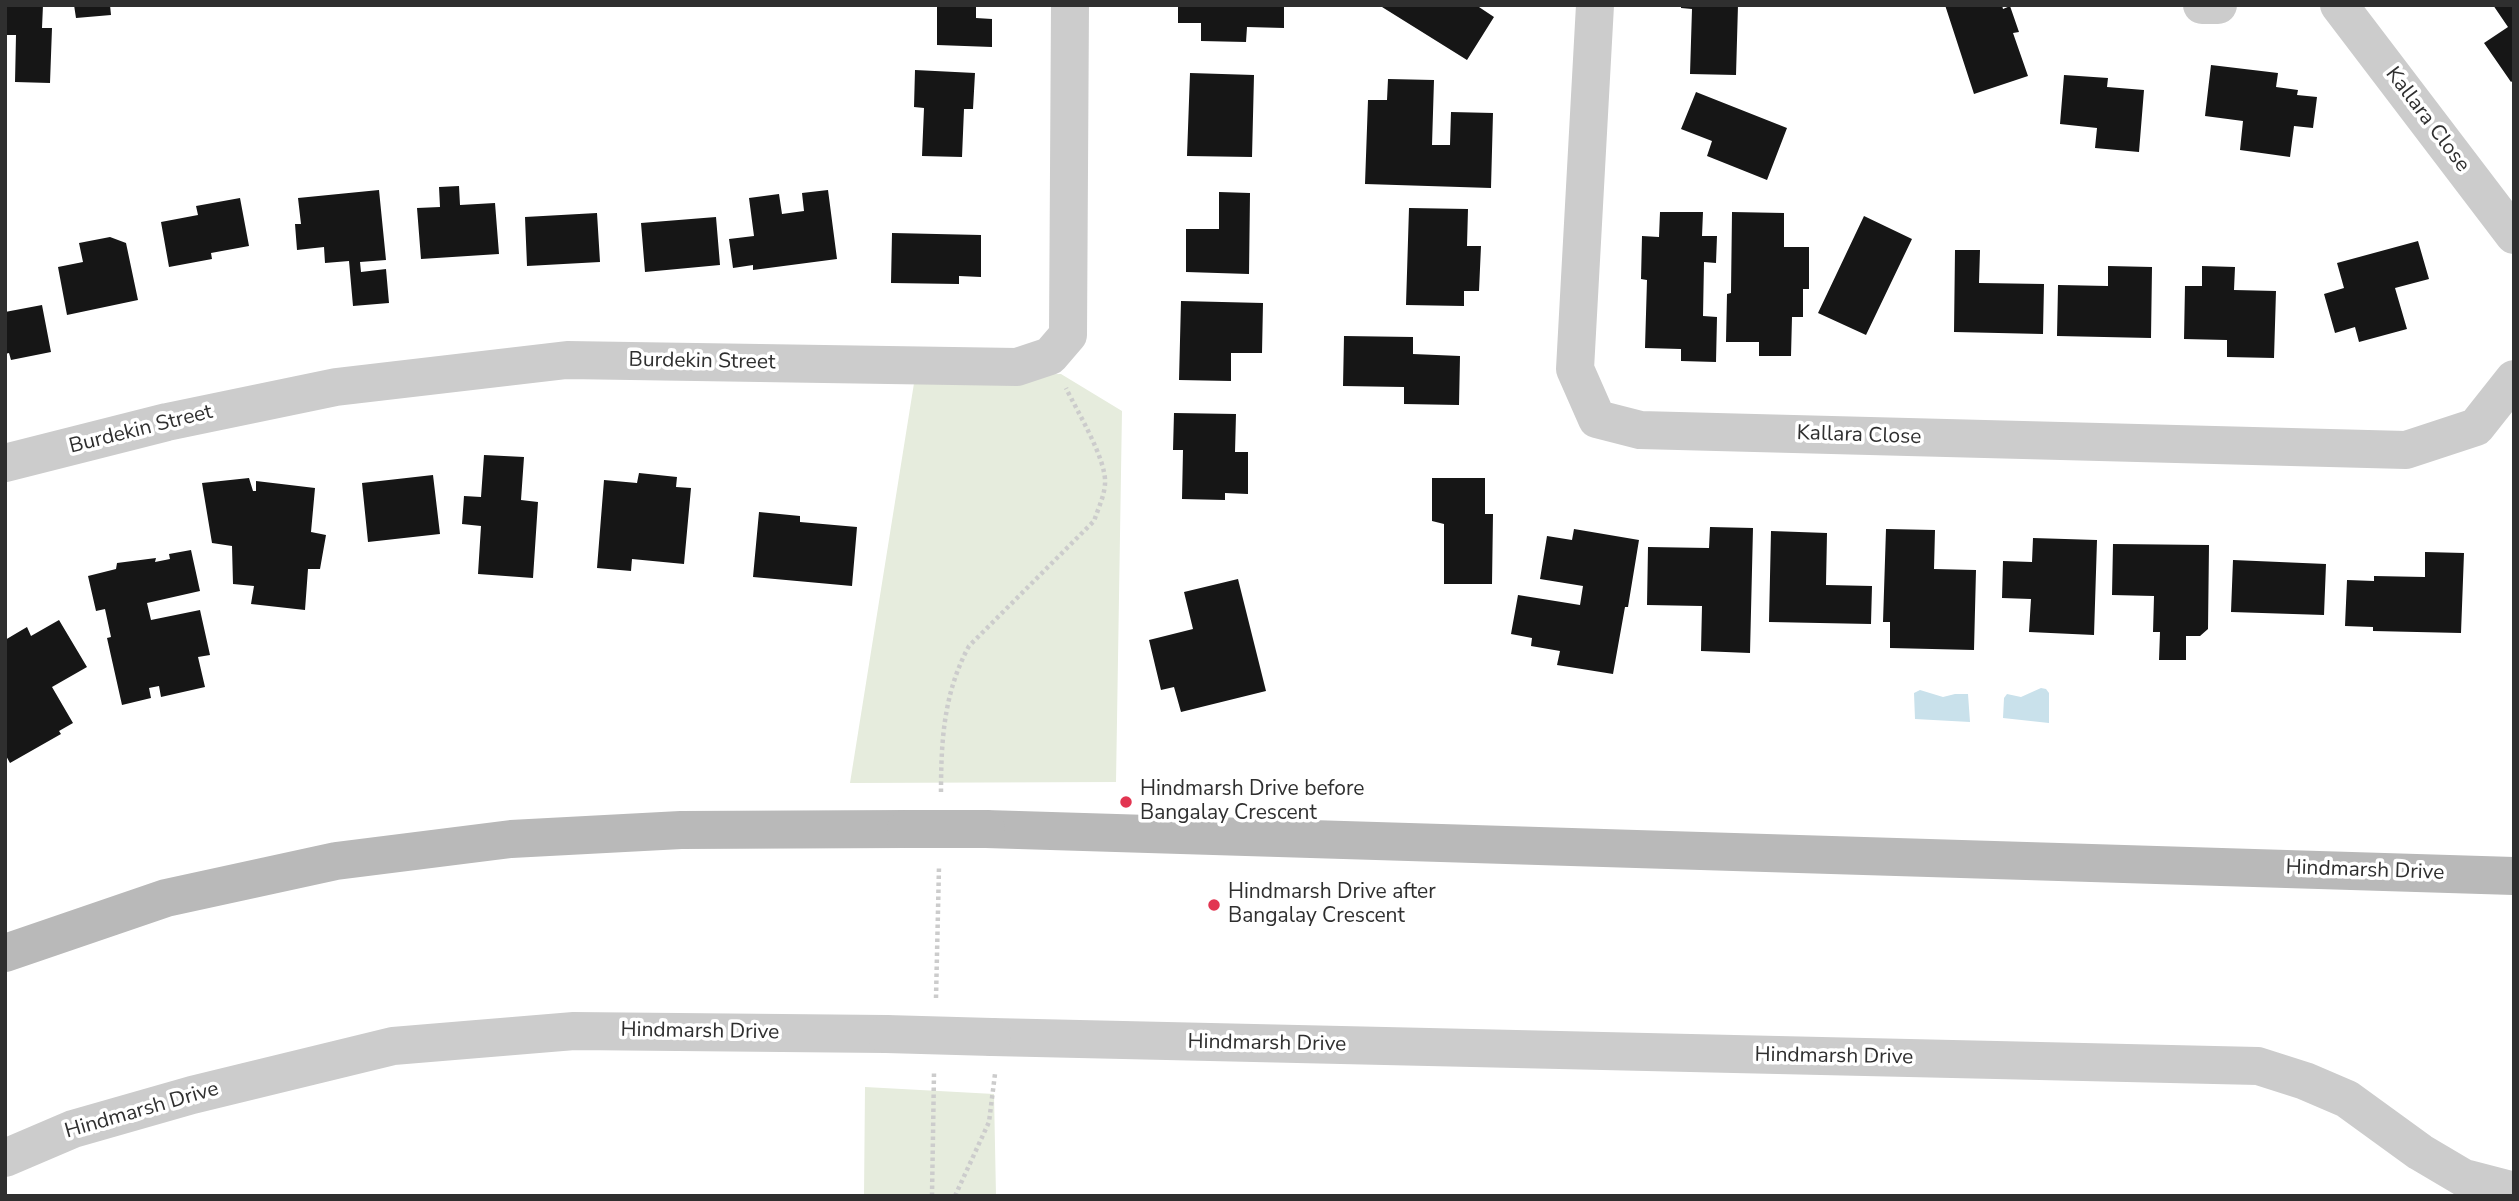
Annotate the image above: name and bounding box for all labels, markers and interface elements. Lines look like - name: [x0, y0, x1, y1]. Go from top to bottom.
- street label: Kallara Close: [2379, 63, 2475, 177]
- street label: Burdekin Street: [628, 348, 776, 376]
- street label: Burdekin Street: [67, 400, 215, 460]
- street label: Kallara Close: [1796, 421, 1922, 451]
- place label: Hindmarsh Drive before Bangalay Crescent: [1140, 777, 1365, 827]
- marker: Hindmarsh Drive before Bangalay Crescent: [1118, 794, 1134, 810]
- street label: Hindmarsh Drive: [2285, 856, 2445, 886]
- place label: Hindmarsh Drive after Bangalay Crescent: [1228, 880, 1436, 930]
- marker: Hindmarsh Drive after Bangalay Crescent: [1206, 897, 1222, 913]
- street label: Hindmarsh Drive: [620, 1018, 780, 1046]
- street label: Hindmarsh Drive: [1187, 1030, 1347, 1058]
- street label: Hindmarsh Drive: [1754, 1043, 1914, 1071]
- street label: Hindmarsh Drive: [62, 1077, 222, 1145]

